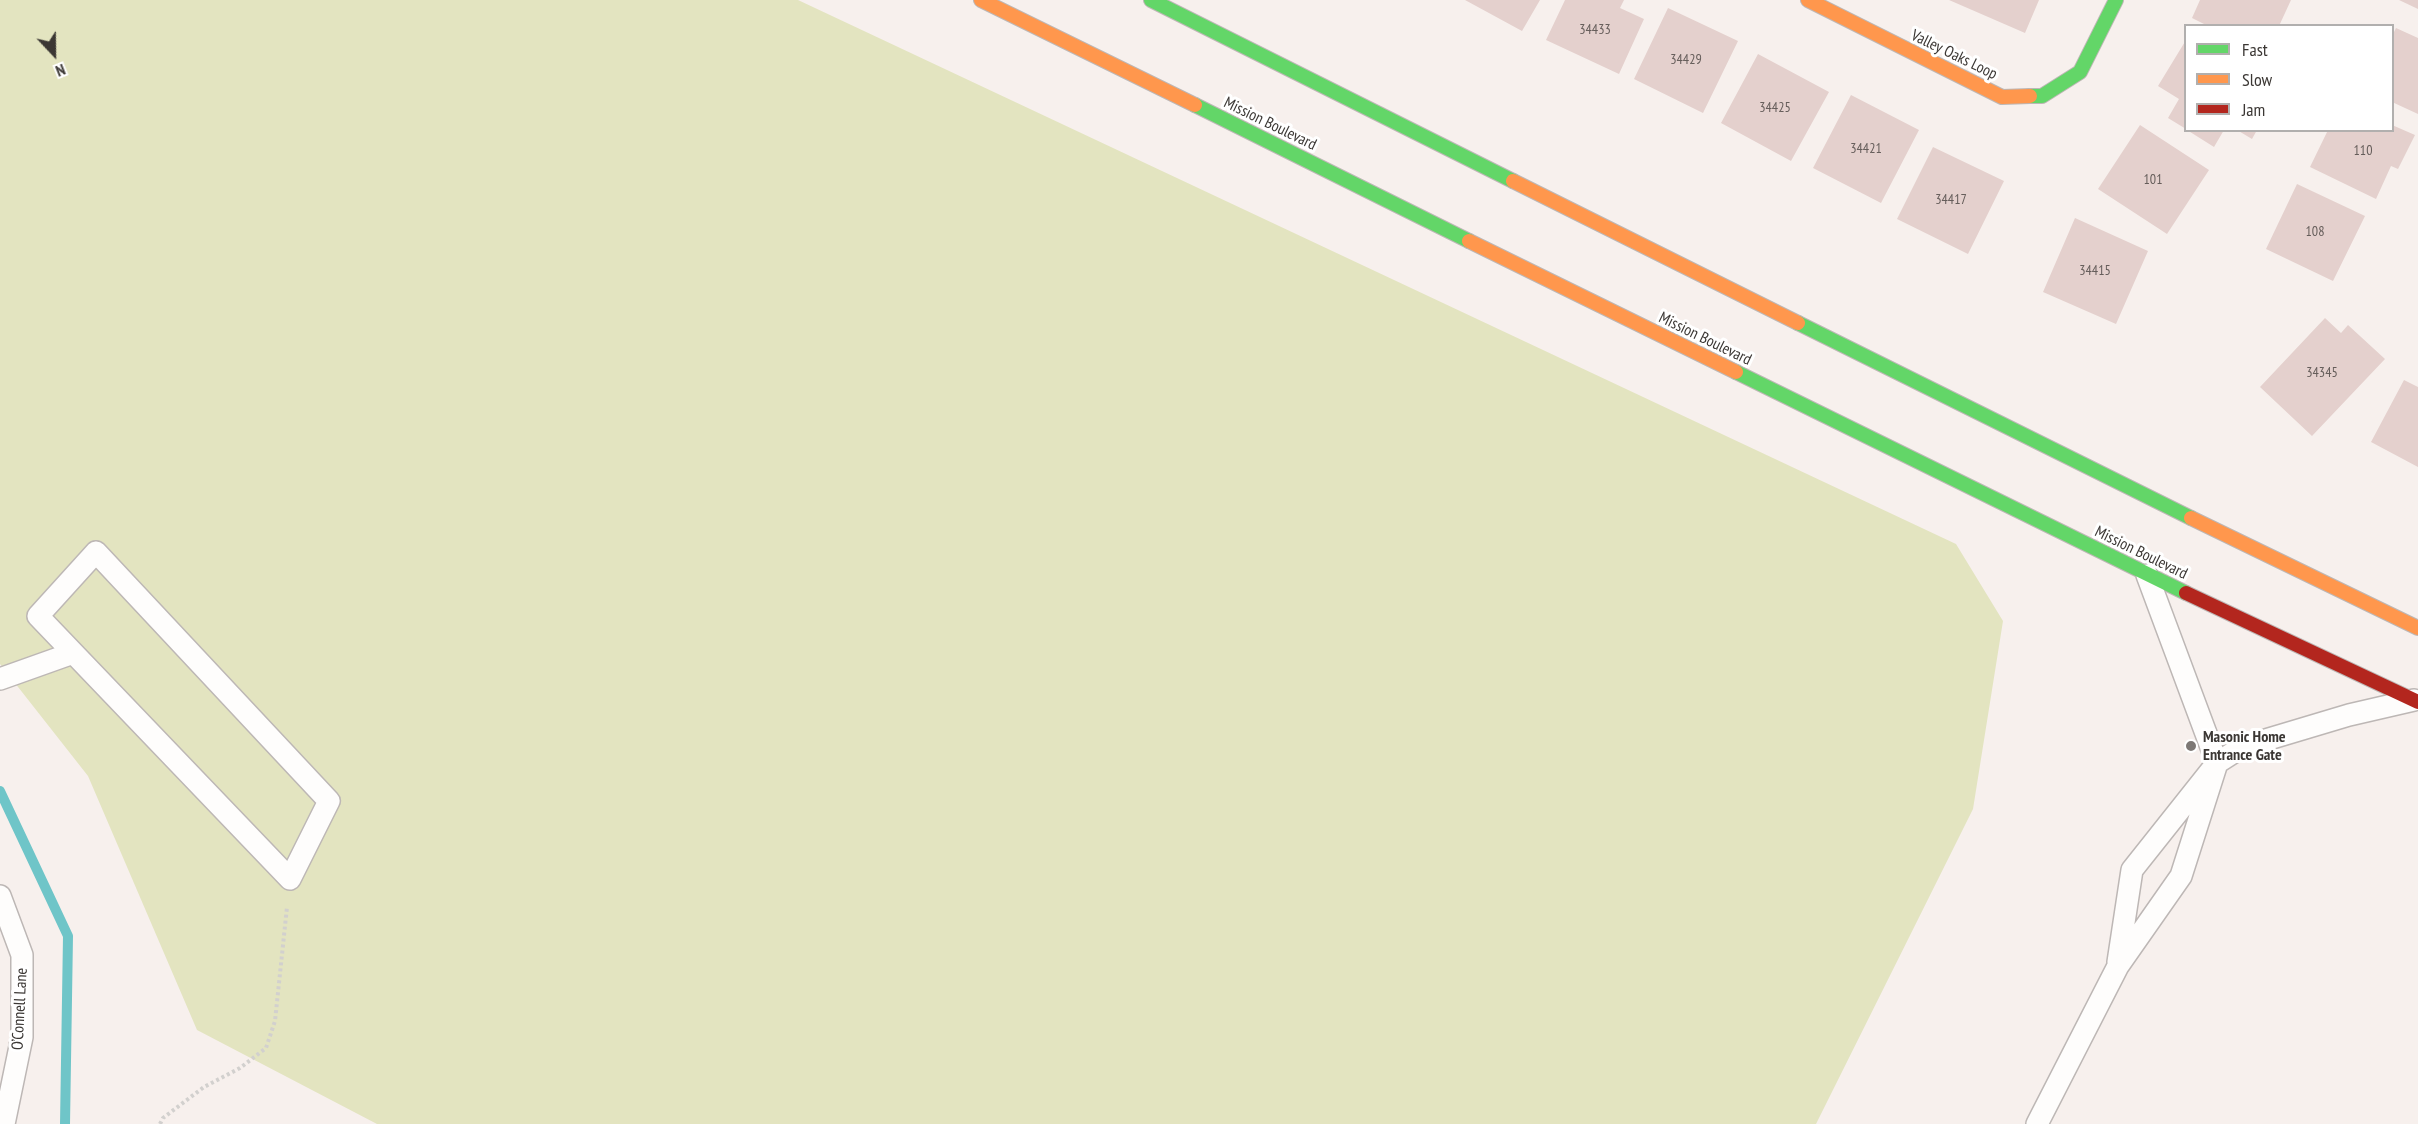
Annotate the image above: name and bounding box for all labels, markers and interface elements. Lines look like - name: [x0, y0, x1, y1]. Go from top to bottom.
- house number: 34433: [1579, 22, 1611, 38]
- north arrow: [24, 24, 84, 84]
- legend: [2184, 24, 2394, 132]
- street label: Valley Oaks Loop: [1908, 26, 2000, 84]
- text: Fast: [2242, 38, 2268, 61]
- house number: 34429: [1670, 52, 1702, 68]
- text: N: [53, 60, 69, 82]
- text: Slow: [2242, 68, 2272, 91]
- street label: Mission Boulevard: [1221, 93, 1319, 155]
- text: Jam: [2242, 98, 2265, 121]
- house number: 34425: [1759, 100, 1791, 116]
- house number: 34421: [1850, 141, 1882, 157]
- house number: 110: [2354, 143, 2372, 159]
- house number: 101: [2144, 172, 2162, 188]
- house number: 34417: [1935, 192, 1967, 208]
- house number: 108: [2306, 224, 2324, 240]
- house number: 34415: [2079, 263, 2111, 279]
- street label: Mission Boulevard: [1656, 308, 1754, 370]
- house number: 34345: [2306, 365, 2338, 381]
- street label: Mission Boulevard: [2092, 522, 2190, 584]
- place label: Masonic Home Entrance Gate: [2203, 727, 2286, 765]
- marker: Masonic Home Entrance Gate: [2184, 739, 2198, 753]
- street label: O’Connell Lane: [8, 968, 32, 1050]

